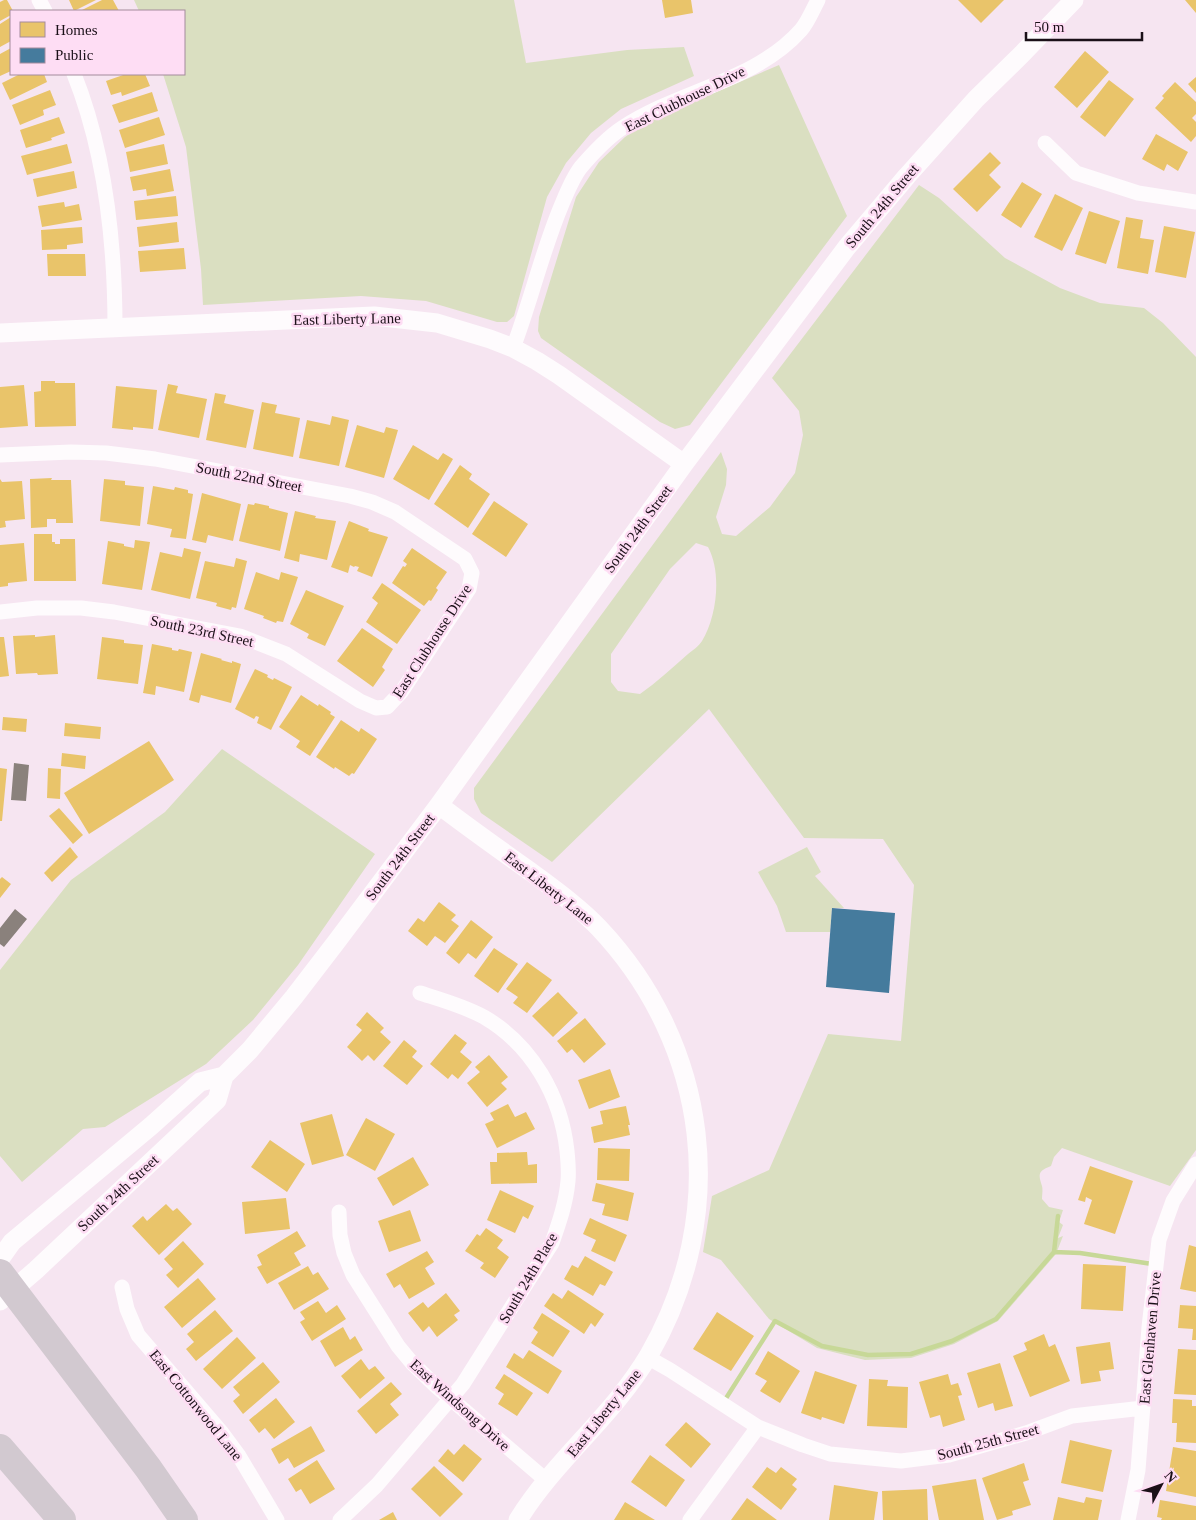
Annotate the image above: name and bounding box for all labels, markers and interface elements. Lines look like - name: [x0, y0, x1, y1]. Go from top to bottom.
- legend: [10, 10, 185, 75]
- scale bar: [1026, 10, 1142, 42]
- text: 50 m: [1034, 19, 1065, 35]
- text: Homes: [55, 22, 98, 38]
- text: Public: [55, 47, 94, 63]
- street label: East Clubhouse Drive: [622, 63, 748, 135]
- street label: South 24th Street: [842, 160, 922, 251]
- street label: East Liberty Lane: [293, 310, 401, 328]
- street label: South 22nd Street: [195, 459, 304, 495]
- street label: South 24th Street: [601, 481, 676, 576]
- street label: East Clubhouse Drive: [389, 581, 475, 701]
- street label: South 23rd Street: [149, 612, 256, 650]
- street label: South 24th Street: [362, 810, 438, 903]
- street label: East Liberty Lane: [502, 849, 597, 928]
- street label: South 24th Street: [74, 1151, 162, 1234]
- street label: South 24th Place: [496, 1230, 561, 1326]
- street label: East Glenhaven Drive: [1136, 1271, 1164, 1405]
- street label: East Cottonwood Lane: [147, 1347, 246, 1464]
- street label: East Windsong Drive: [407, 1356, 513, 1454]
- street label: East Liberty Lane: [564, 1366, 644, 1460]
- street label: South 25th Street: [936, 1421, 1041, 1463]
- north arrow: [1136, 1460, 1186, 1510]
- text: N: [1161, 1468, 1179, 1486]

